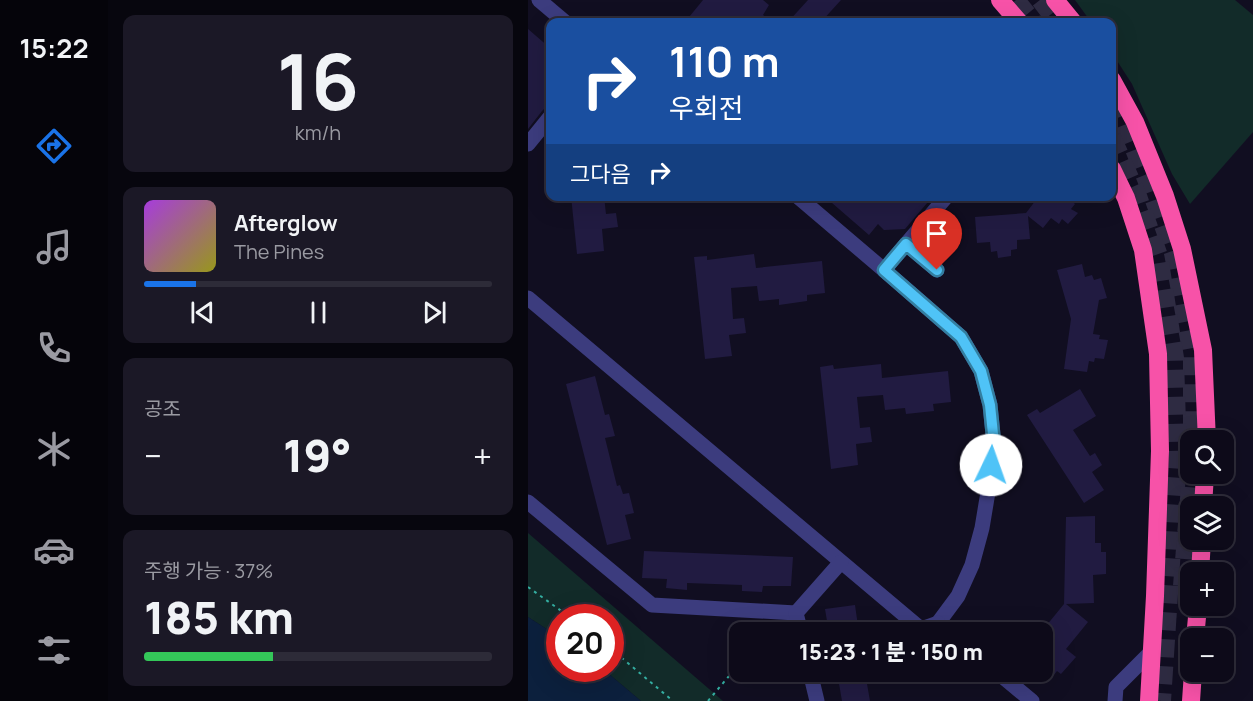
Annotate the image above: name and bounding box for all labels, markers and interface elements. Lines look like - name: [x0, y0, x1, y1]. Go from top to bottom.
- text: 16: [277, 27, 359, 133]
- text: 15:22: [19, 29, 89, 66]
- text: 110 m: [669, 32, 780, 90]
- icon: right: [570, 42, 648, 120]
- text: 우회전: [669, 89, 744, 126]
- text: km/h: [295, 119, 341, 146]
- icon: directions: [33, 125, 75, 167]
- icon: right: [643, 156, 676, 189]
- text: 그다음: [570, 159, 631, 189]
- text: Afterglow: [234, 208, 338, 238]
- pin: [911, 208, 962, 270]
- icon: arrive: [920, 217, 953, 250]
- icon: music: [33, 226, 75, 268]
- text: The Pines: [234, 238, 324, 265]
- icon: previous: [186, 296, 219, 329]
- icon: pause: [302, 296, 335, 329]
- icon: next: [418, 296, 451, 329]
- icon: phone: [33, 327, 75, 369]
- text: 공조: [144, 395, 181, 422]
- text: 19°: [283, 424, 352, 486]
- icon: climate: [33, 428, 75, 470]
- map controls: [1180, 430, 1234, 682]
- button: search: [1180, 430, 1234, 484]
- text: −: [144, 433, 162, 478]
- text: +: [473, 433, 492, 478]
- position arrow: [959, 433, 1023, 497]
- button: layers: [1180, 496, 1234, 550]
- icon: car: [33, 529, 75, 571]
- text: 주행 가능 · 37%: [144, 557, 273, 584]
- button: +: [1180, 562, 1234, 616]
- text: 185 km: [144, 586, 294, 648]
- speed limit sign: 20: [546, 604, 624, 682]
- button: −: [1180, 628, 1234, 682]
- icon: filters: [33, 629, 75, 671]
- text: 15:23 · 1 분 · 150 m: [799, 637, 983, 667]

